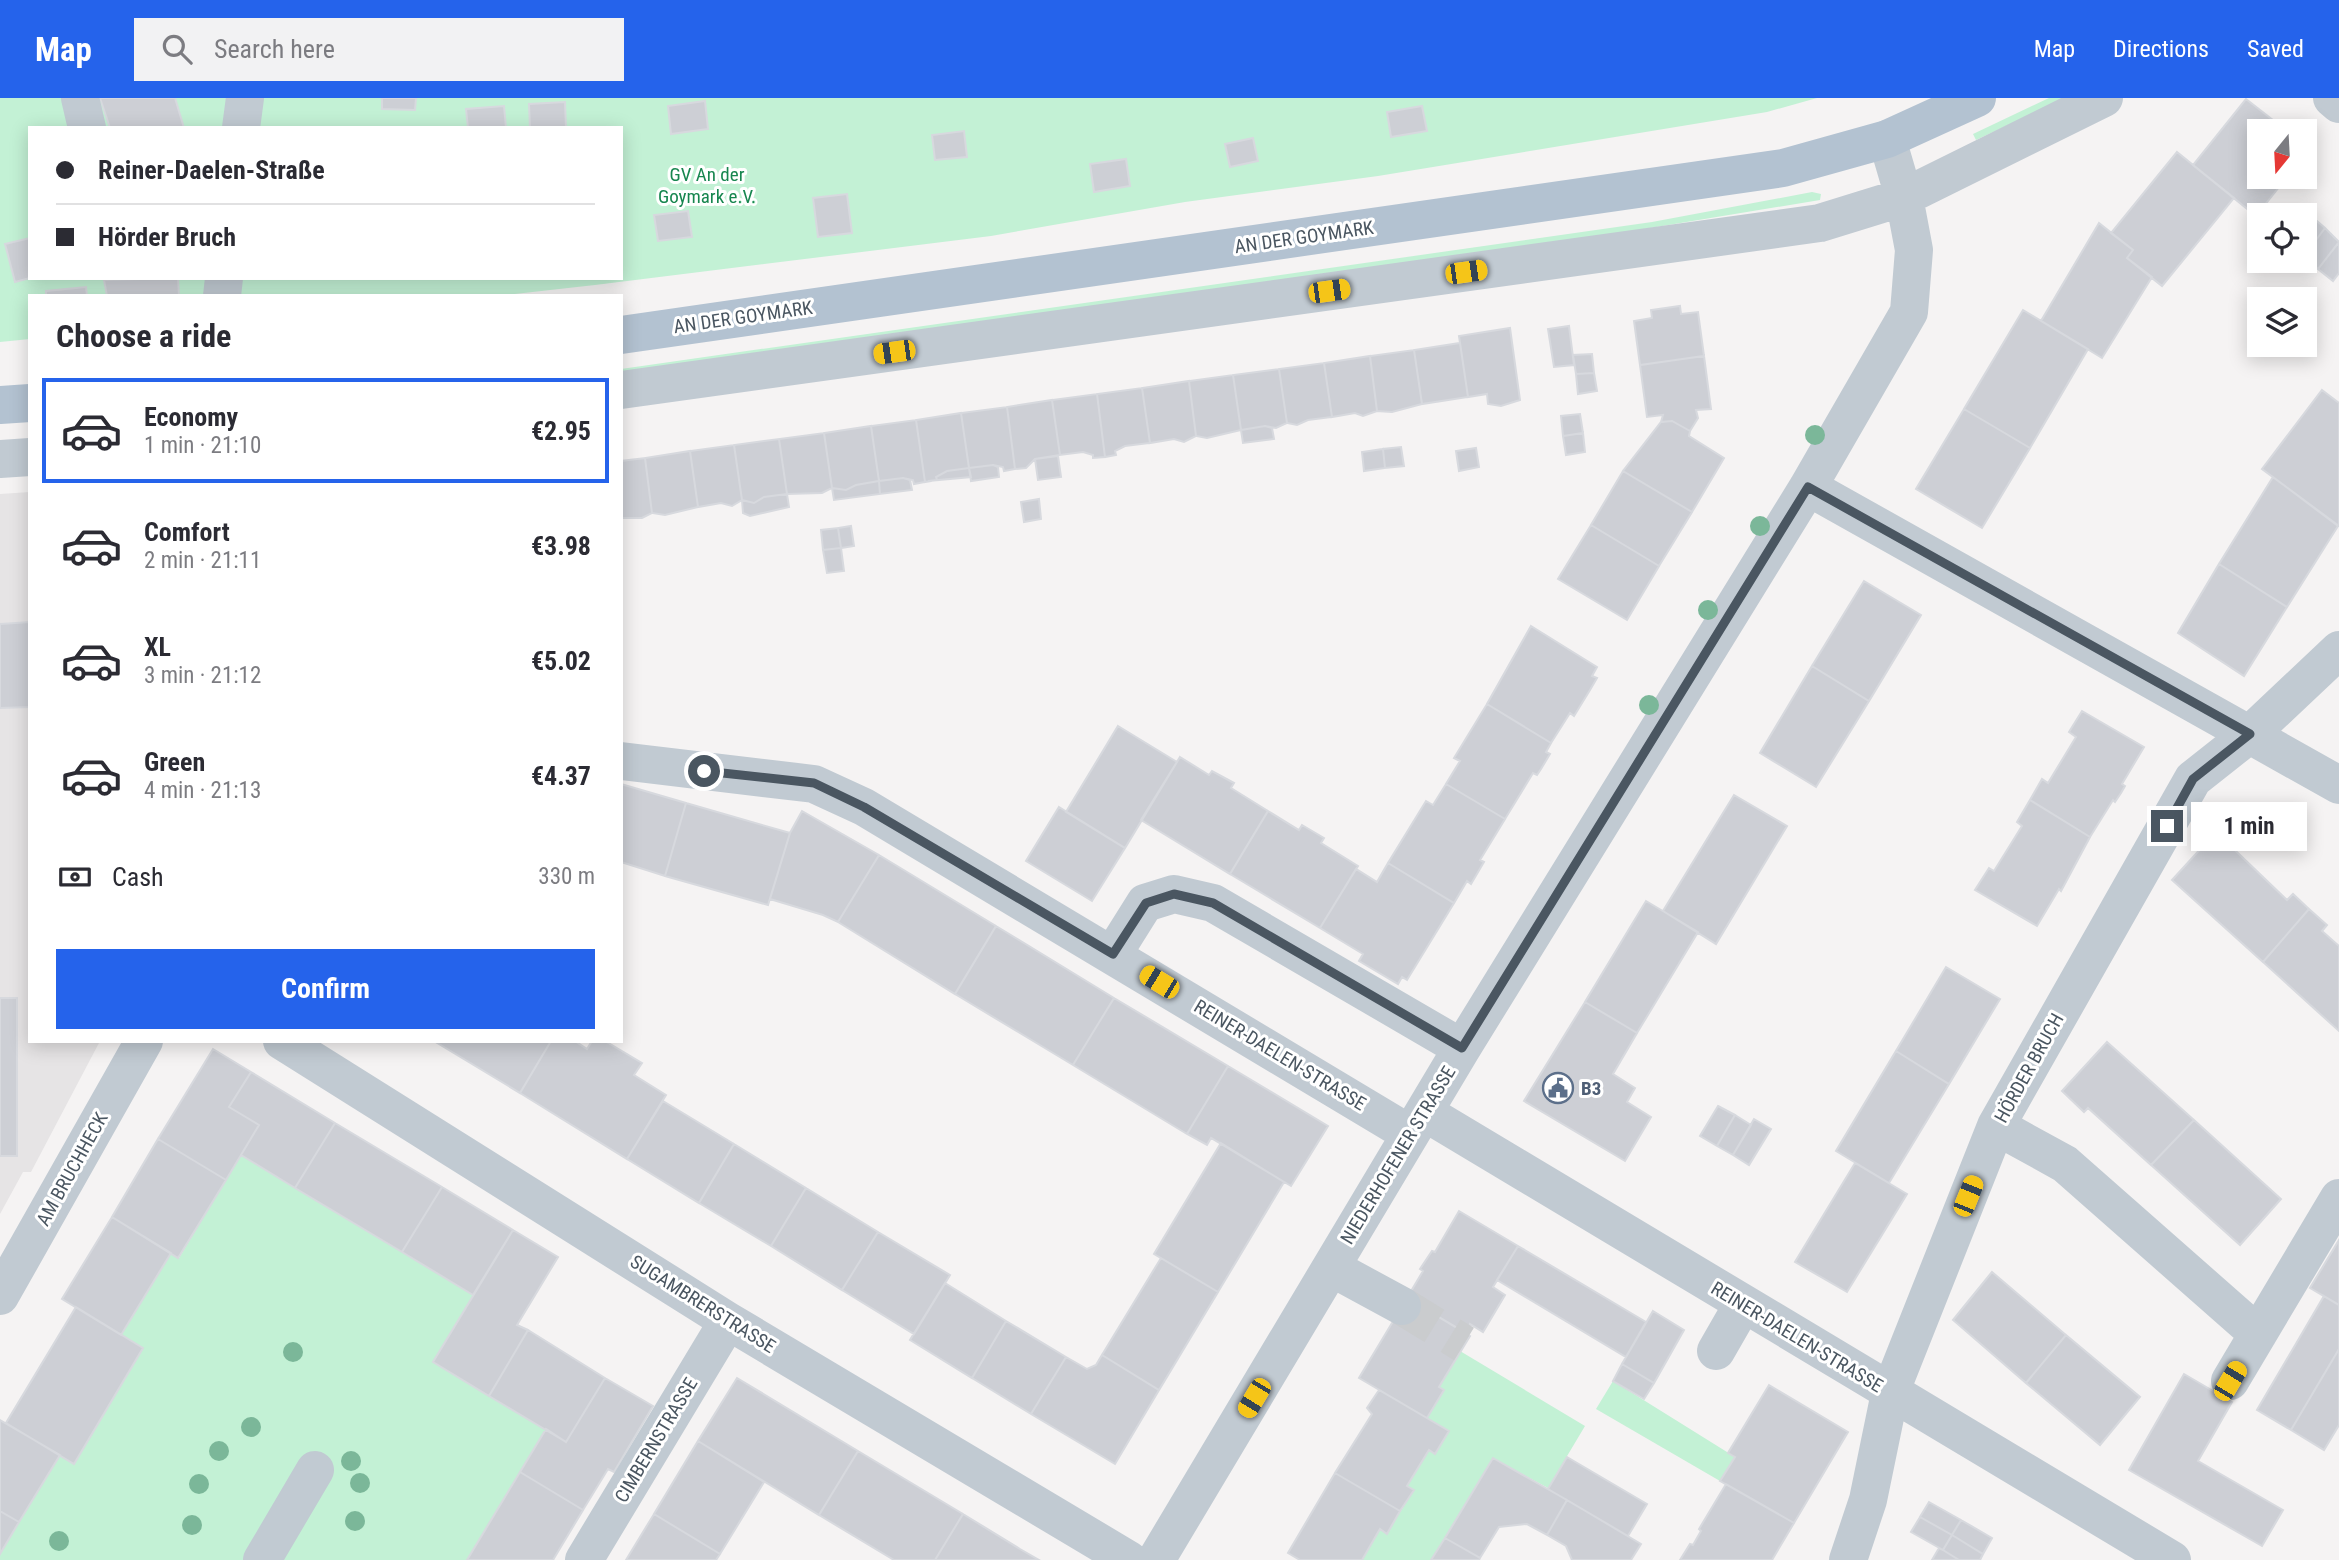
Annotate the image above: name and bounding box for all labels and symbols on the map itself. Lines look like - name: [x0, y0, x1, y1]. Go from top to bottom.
- north arrow: [2247, 119, 2317, 189]
- park label: GV An der Goymark e.V.: [658, 163, 756, 208]
- street label: AN DER GOYMARK: [1233, 216, 1376, 258]
- car: [1444, 259, 1489, 285]
- car: [1307, 278, 1352, 304]
- street label: AN DER GOYMARK: [672, 296, 815, 338]
- car: [872, 339, 917, 365]
- route start: [688, 755, 720, 787]
- callout: 1 min: [2192, 802, 2307, 850]
- route end: [2151, 810, 2183, 842]
- car: [1136, 962, 1183, 1002]
- street label: REINER-DAELEN-STRASSE: [1190, 995, 1370, 1115]
- street label: HÖRDER BRUCH: [1989, 1009, 2069, 1127]
- street label: NIEDERHOFENER STRASSE: [1336, 1062, 1460, 1248]
- public building icon: B3: [1541, 1071, 1575, 1105]
- place label: B3: [1581, 1077, 1601, 1100]
- street label: AM BRUCHHECK: [31, 1108, 113, 1230]
- car: [1951, 1173, 1986, 1219]
- street label: SUGAMBRERSTRASSE: [626, 1250, 780, 1358]
- street label: REINER-DAELEN-STRASSE: [1707, 1277, 1887, 1397]
- car: [2211, 1358, 2250, 1404]
- street label: CIMBERNSTRASSE: [610, 1373, 702, 1507]
- car: [1235, 1375, 1274, 1421]

